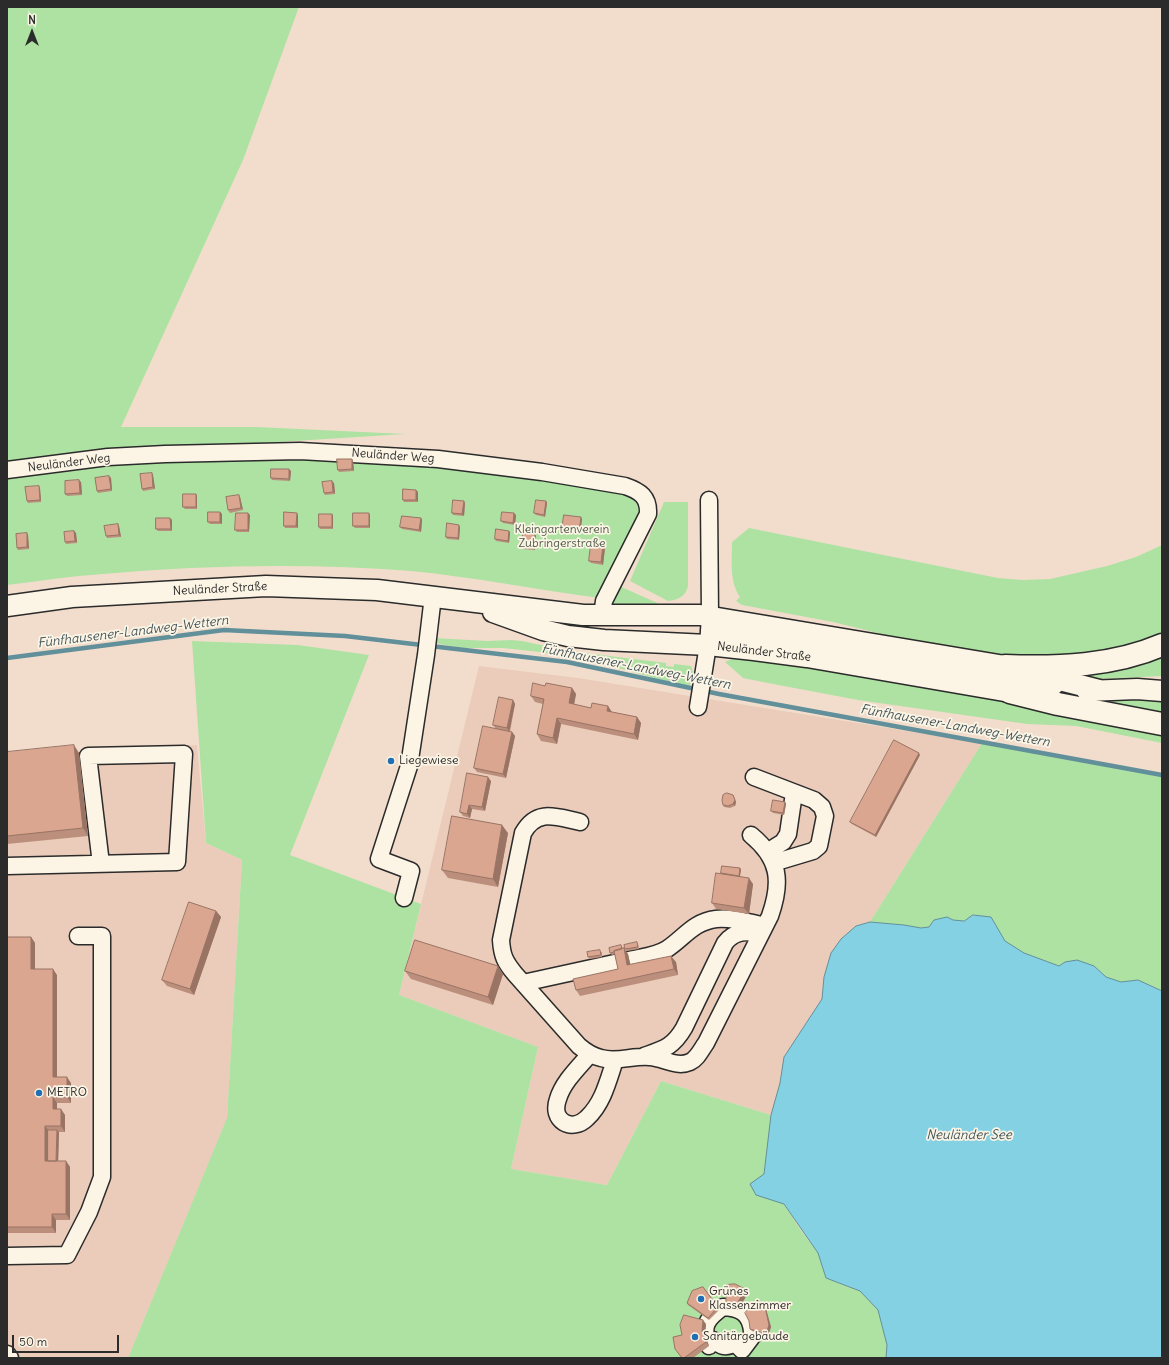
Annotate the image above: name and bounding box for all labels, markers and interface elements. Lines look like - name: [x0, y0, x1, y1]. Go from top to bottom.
- north arrow: [12, 12, 52, 52]
- text: N: [28, 13, 36, 27]
- street label: Neuländer Weg: [351, 446, 435, 466]
- street label: Neuländer Weg: [27, 451, 111, 475]
- park label: Kleingartenverein Zubringerstraße: [515, 523, 609, 551]
- street label: Neuländer Straße: [172, 579, 268, 599]
- water label: Fünfhausener-Landweg-Wettern: [37, 613, 229, 651]
- street label: Neuländer Straße: [716, 639, 812, 665]
- water label: Fünfhausener-Landweg-Wettern: [540, 641, 732, 693]
- water label: Fünfhausener-Landweg-Wettern: [859, 702, 1051, 750]
- place label: Liegewiese: [399, 754, 458, 768]
- marker: Liegewiese: [386, 756, 396, 766]
- place label: METRO: [47, 1086, 87, 1100]
- marker: METRO: [34, 1088, 44, 1098]
- water label: Neuländer See: [926, 1127, 1012, 1143]
- place label: Grünes Klassenzimmer: [709, 1285, 791, 1313]
- marker: Grünes Klassenzimmer: [696, 1294, 706, 1304]
- scale bar: [14, 1327, 121, 1353]
- place label: Sanitärgebäude: [703, 1330, 789, 1344]
- marker: Sanitärgebäude: [690, 1332, 700, 1342]
- text: 50 m: [19, 1334, 47, 1349]

